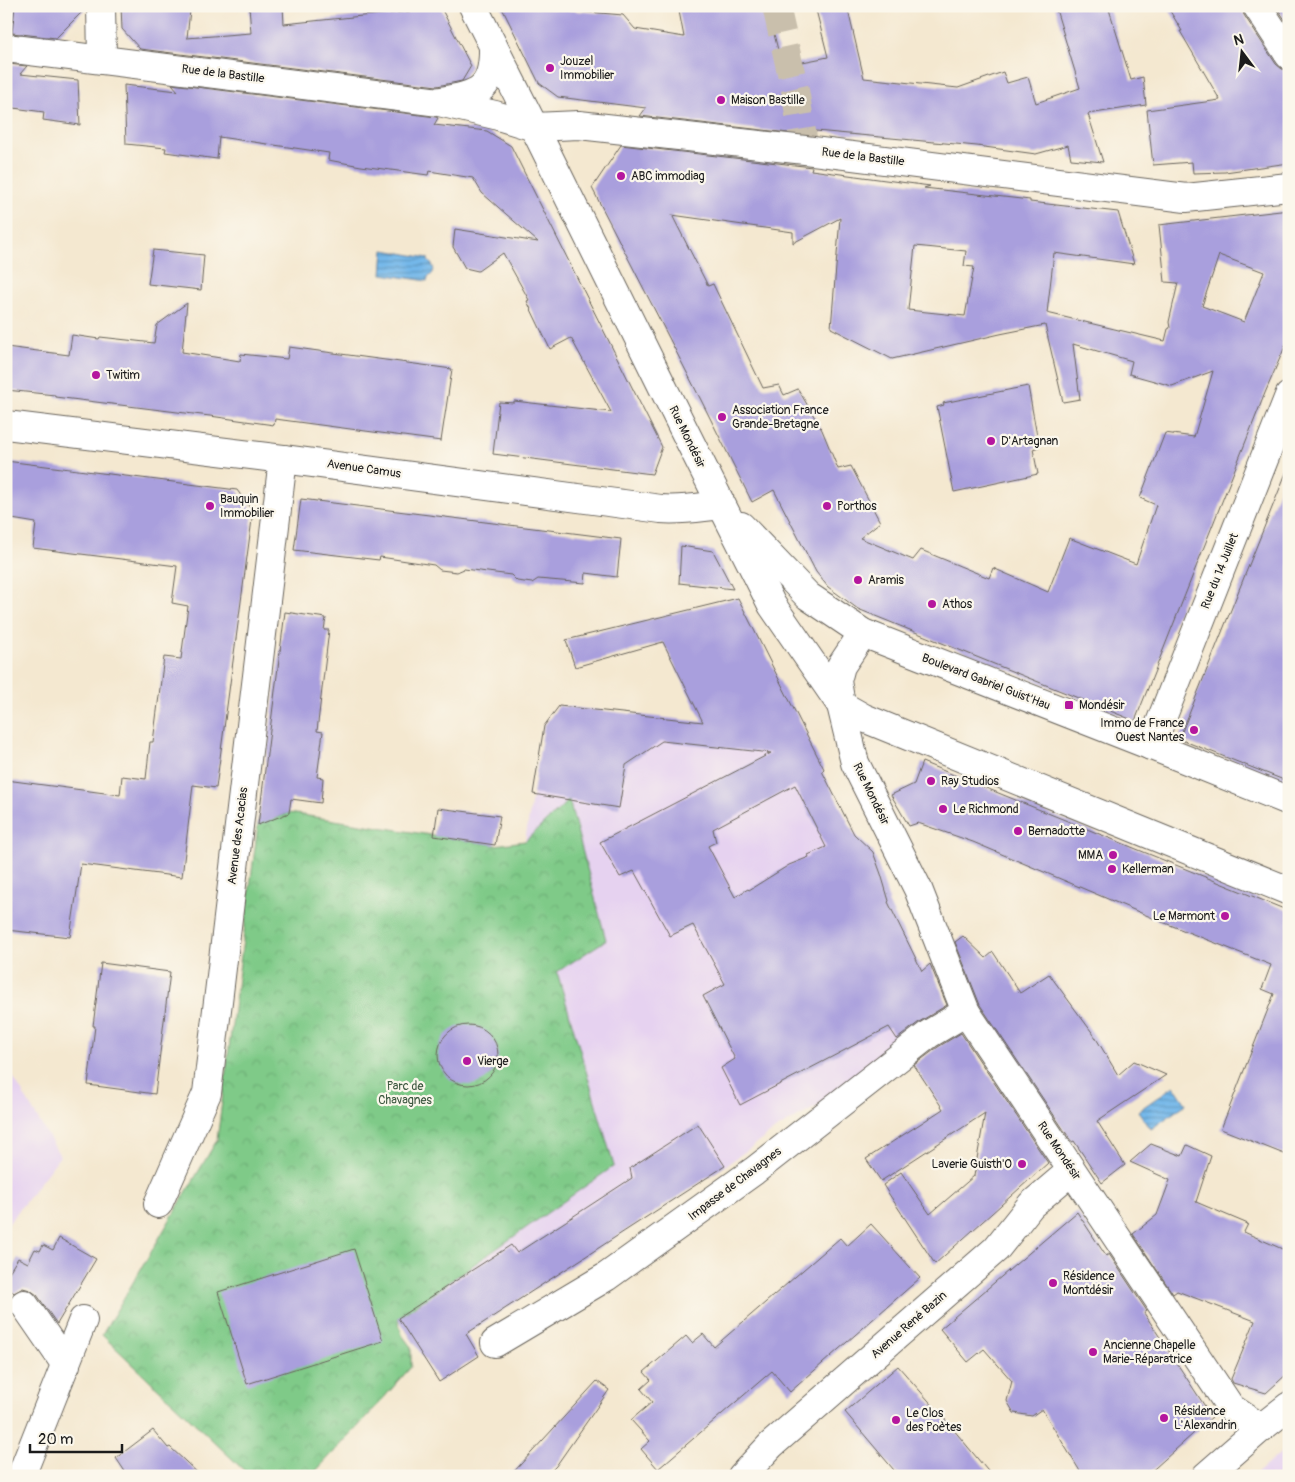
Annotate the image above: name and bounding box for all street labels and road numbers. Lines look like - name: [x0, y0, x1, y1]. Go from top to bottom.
- street label: Rue de la Bastille: [181, 61, 265, 87]
- street label: Rue de la Bastille: [821, 144, 905, 170]
- street label: Rue Mondésir: [666, 403, 709, 471]
- street label: Avenue Camus: [326, 456, 403, 482]
- street label: Rue du 14 Juillet: [1198, 531, 1242, 611]
- street label: Boulevard Gabriel Guist'Hau: [920, 651, 1052, 713]
- street label: Rue Mondésir: [850, 760, 893, 828]
- street label: Avenue des Acacias: [225, 786, 251, 886]
- street label: Rue Mondésir: [1034, 1119, 1084, 1184]
- street label: Impasse de Chavagnes: [685, 1144, 785, 1224]
- street label: Avenue René Bazin: [868, 1288, 950, 1362]

